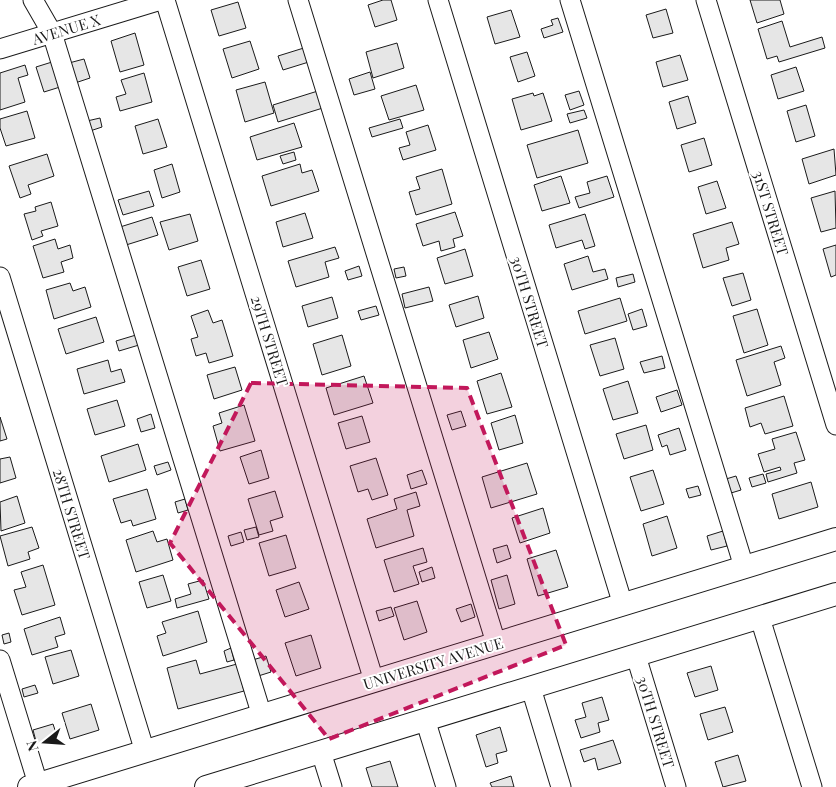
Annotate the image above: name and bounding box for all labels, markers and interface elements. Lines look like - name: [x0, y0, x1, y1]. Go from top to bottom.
- street label: AVENUE X: [29, 9, 103, 49]
- street label: 31ST STREET: [749, 168, 793, 258]
- street label: 30TH STREET: [507, 254, 553, 350]
- street label: 29TH STREET: [247, 293, 293, 389]
- street label: 28TH STREET: [49, 466, 95, 562]
- street label: UNIVERSITY AVENUE: [360, 632, 506, 694]
- street label: 30TH STREET: [633, 674, 679, 770]
- north arrow: [20, 717, 70, 767]
- text: N: [22, 738, 43, 754]

